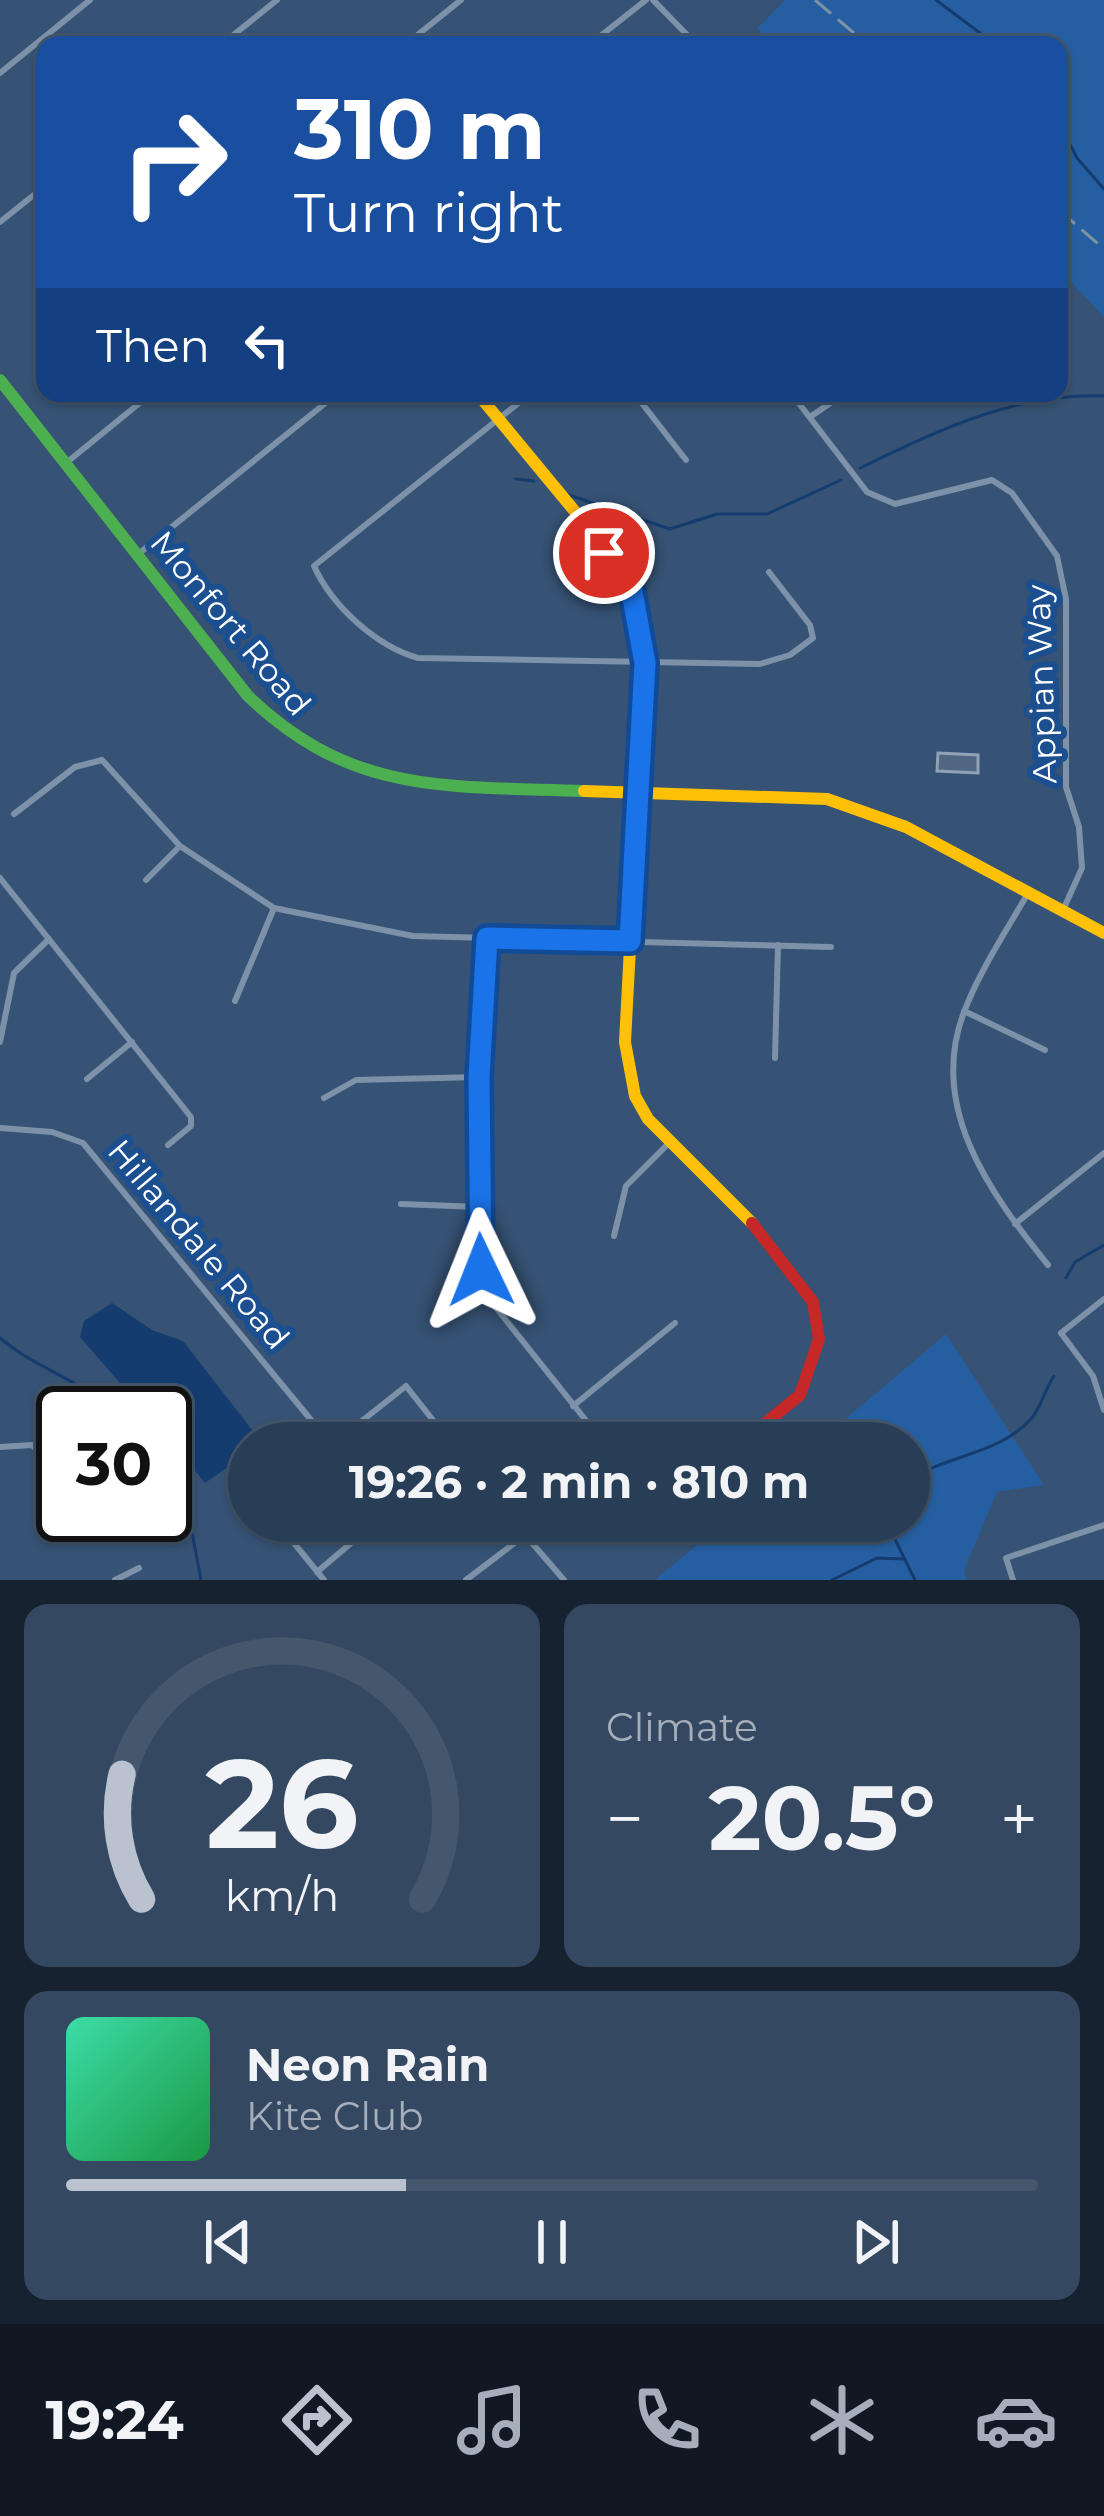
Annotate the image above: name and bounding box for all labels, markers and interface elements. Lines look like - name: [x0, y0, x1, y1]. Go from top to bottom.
- text: 310 m: [294, 78, 546, 180]
- icon: right: [96, 84, 252, 240]
- text: Turn right: [294, 180, 564, 246]
- icon: left: [234, 312, 300, 378]
- text: Then: [96, 318, 210, 373]
- pin: [553, 502, 655, 604]
- icon: arrive: [571, 520, 637, 586]
- street label: Monfort Road: [142, 523, 320, 723]
- street label: Appian Way: [1018, 584, 1064, 784]
- street label: Hillandale Road: [100, 1131, 298, 1357]
- position arrow: [418, 1207, 544, 1333]
- speed limit sign: 30: [36, 1386, 192, 1542]
- text: 19:26 · 2 min · 810 m: [349, 1454, 809, 1509]
- text: Climate: [606, 1703, 758, 1751]
- text: 26: [205, 1727, 359, 1879]
- text: 20.5°: [708, 1763, 936, 1873]
- text: −: [606, 1778, 644, 1859]
- text: +: [1000, 1778, 1038, 1859]
- text: km/h: [225, 1868, 339, 1921]
- text: Neon Rain: [246, 2037, 489, 2092]
- text: Kite Club: [246, 2092, 424, 2140]
- icon: previous: [195, 2209, 261, 2275]
- icon: pause: [519, 2209, 585, 2275]
- icon: next: [843, 2209, 909, 2275]
- icon: directions: [275, 2378, 359, 2462]
- icon: music: [450, 2378, 534, 2462]
- icon: phone: [625, 2378, 709, 2462]
- icon: climate: [800, 2378, 884, 2462]
- icon: car: [974, 2378, 1058, 2462]
- text: 19:24: [45, 2387, 184, 2453]

